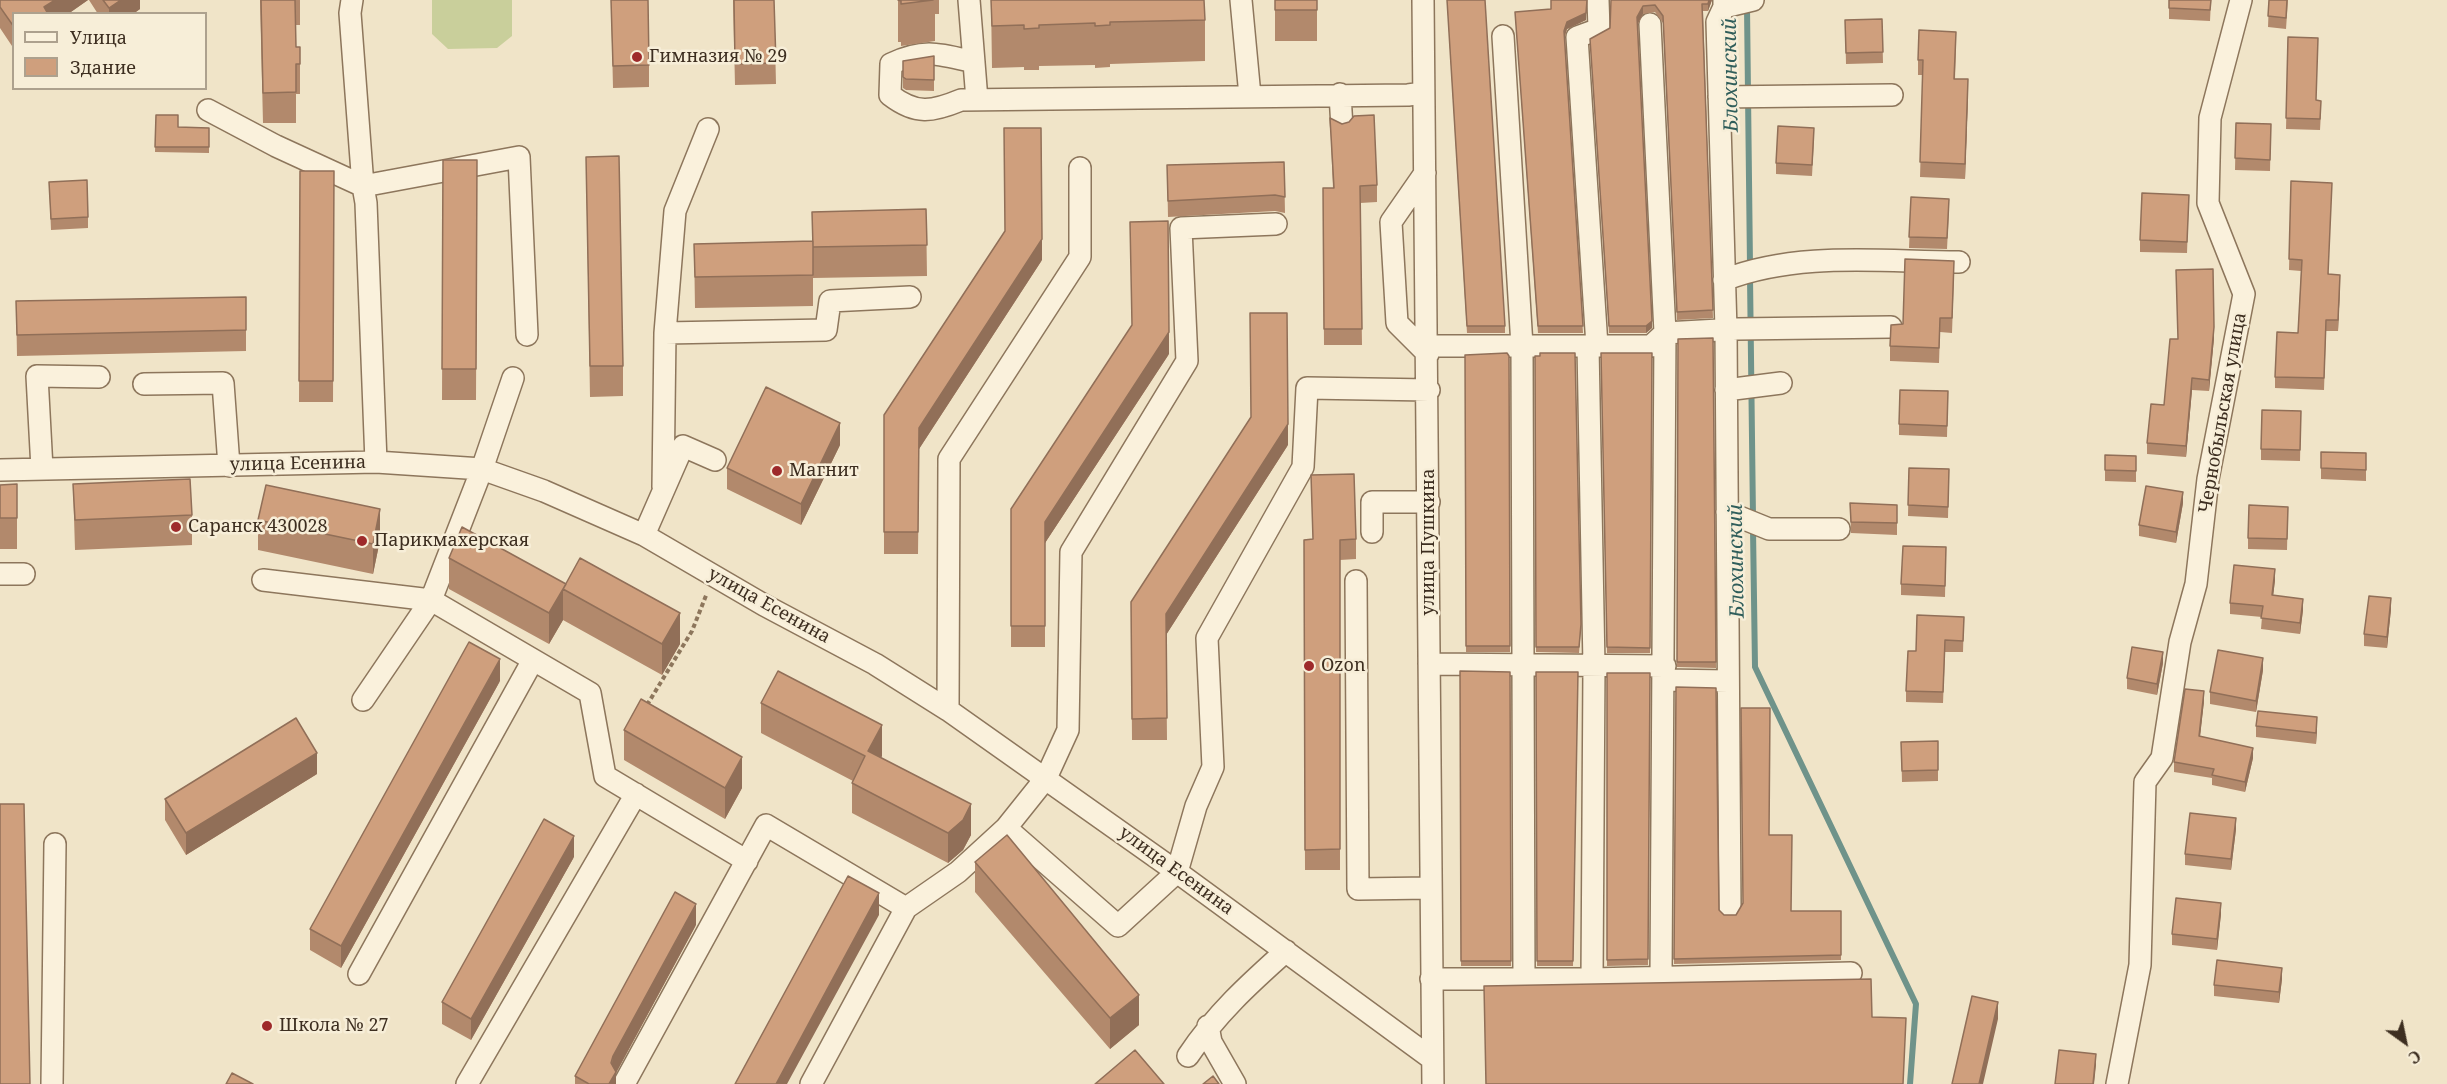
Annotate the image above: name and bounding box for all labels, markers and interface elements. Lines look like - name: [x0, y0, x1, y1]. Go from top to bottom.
- legend: [12, 12, 207, 90]
- water label: Блохинский: [1718, 18, 1744, 132]
- text: Улица: [70, 25, 127, 49]
- place label: Гимназия № 29: [649, 46, 787, 68]
- marker: Гимназия № 29: [630, 50, 644, 64]
- text: Здание: [70, 55, 136, 79]
- street label: Чернобыльская улица: [2195, 311, 2251, 515]
- street label: улица Есенина: [230, 452, 366, 476]
- place label: Магнит: [789, 460, 859, 482]
- marker: Магнит: [770, 464, 784, 478]
- street label: улица Пушкина: [1418, 469, 1440, 615]
- water label: Блохинский: [1724, 504, 1750, 618]
- place label: Саранск 430028: [188, 516, 328, 538]
- marker: Саранск 430028: [169, 520, 183, 534]
- place label: Парикмахерская: [374, 530, 529, 552]
- marker: Парикмахерская: [355, 534, 369, 548]
- street label: улица Есенина: [704, 563, 834, 649]
- place label: Ozon: [1321, 655, 1366, 677]
- marker: Ozon: [1302, 659, 1316, 673]
- street label: улица Есенина: [1114, 822, 1238, 920]
- north arrow: [2375, 1012, 2435, 1072]
- place label: Школа № 27: [279, 1015, 389, 1037]
- marker: Школа № 27: [260, 1019, 274, 1033]
- text: С: [2404, 1045, 2425, 1069]

